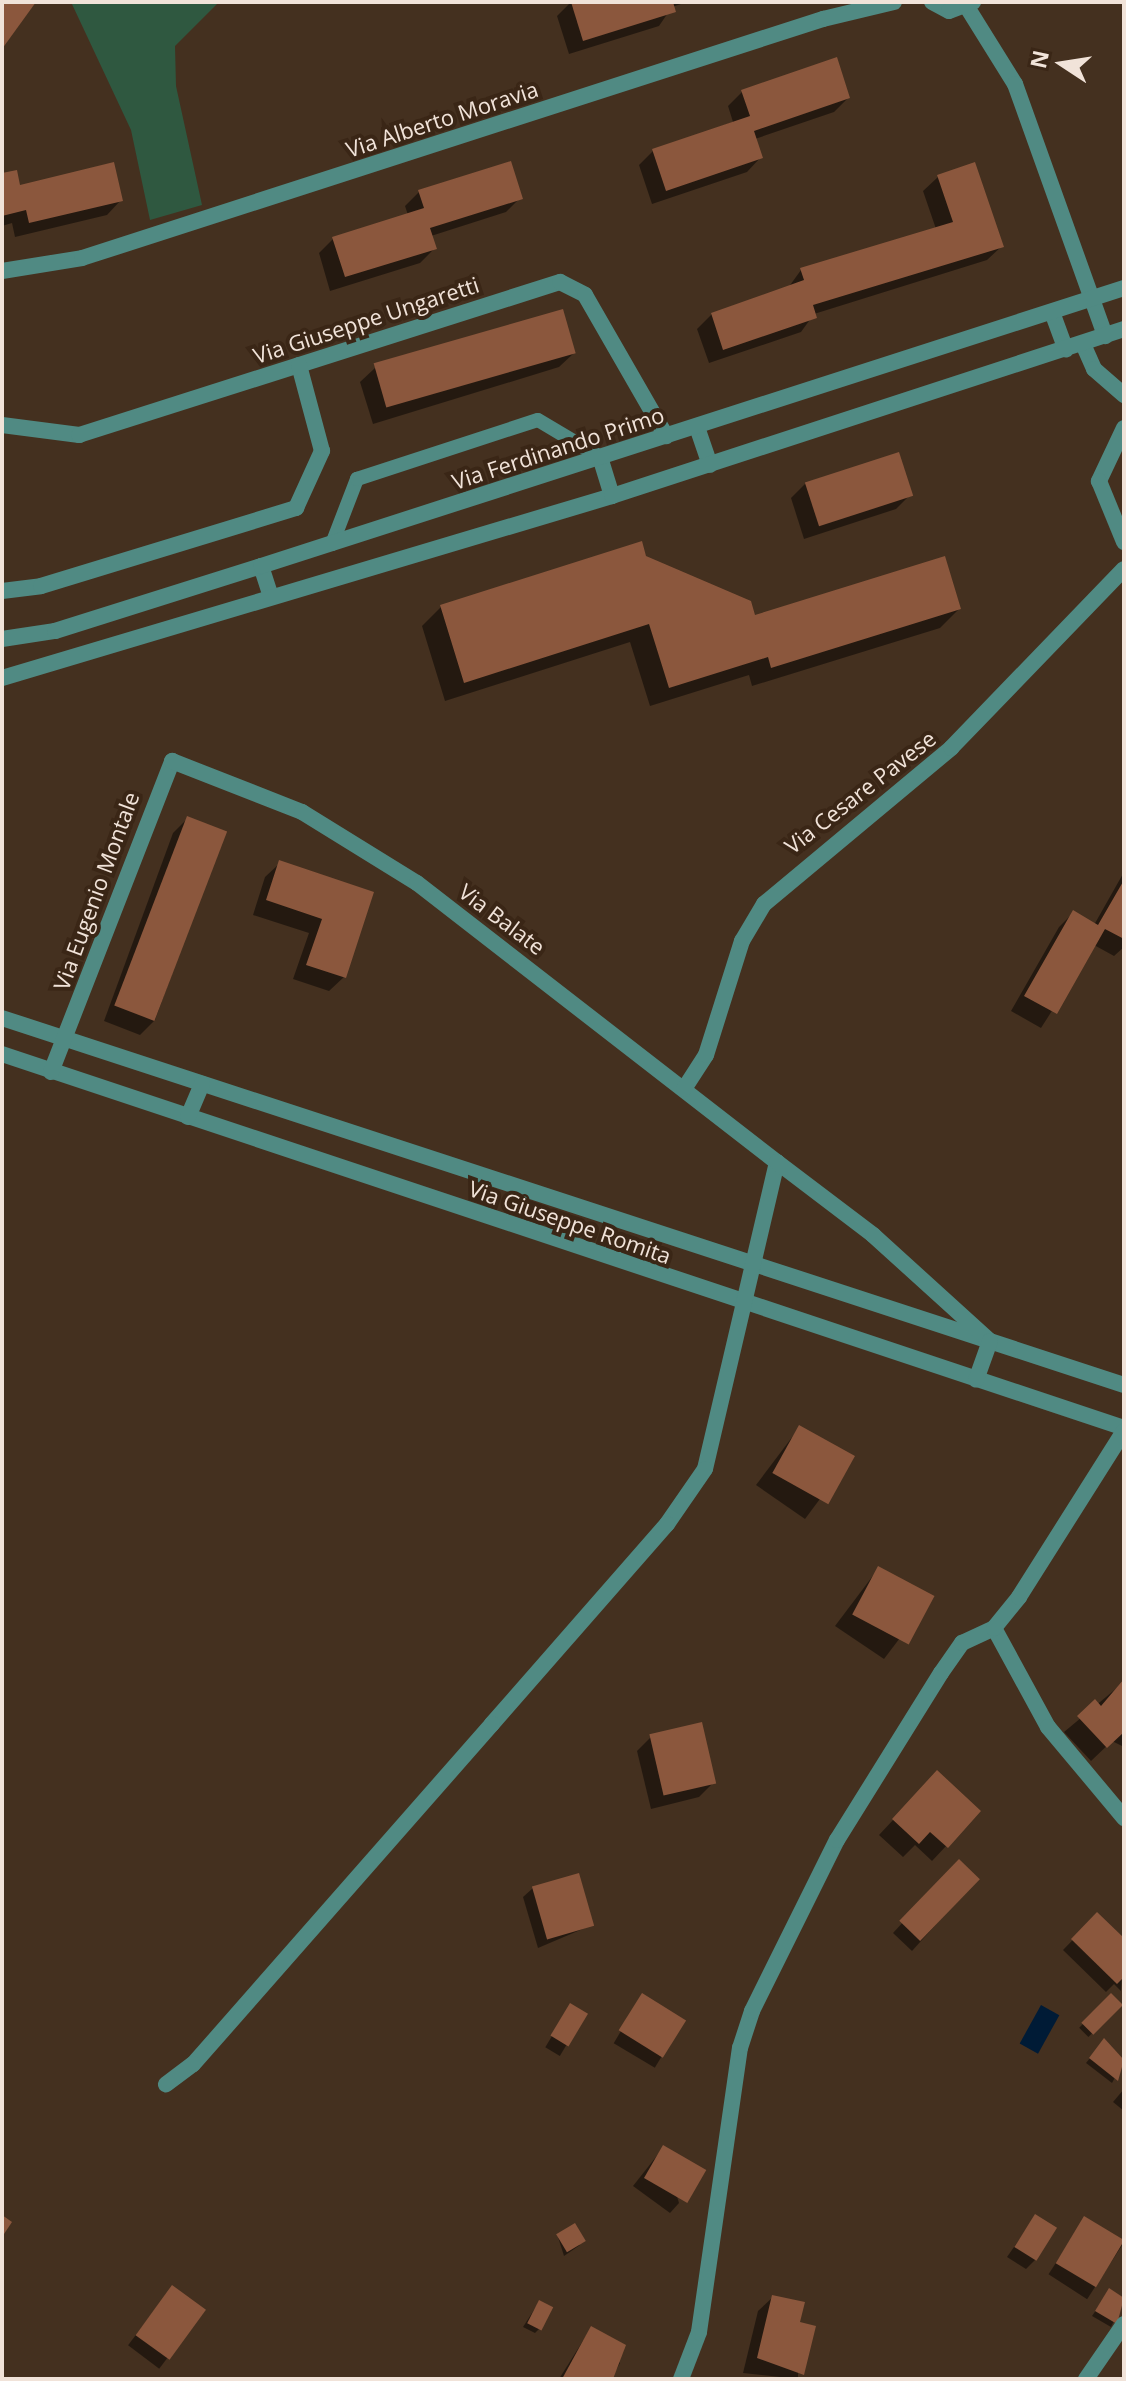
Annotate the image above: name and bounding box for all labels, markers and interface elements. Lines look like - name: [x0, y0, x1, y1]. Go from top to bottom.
- north arrow: [1022, 24, 1102, 104]
- text: N: [1022, 47, 1055, 71]
- street label: Via Alberto Moravia: [342, 75, 542, 163]
- street label: Via Giuseppe Ungaretti: [250, 271, 482, 369]
- street label: Via Ferdinando Primo: [449, 401, 667, 495]
- street label: Via Cesare Pavese: [779, 725, 941, 859]
- street label: Via Eugenio Montale: [48, 788, 144, 994]
- street label: Via Balate: [454, 878, 550, 960]
- street label: Via Giuseppe Romita: [465, 1175, 675, 1269]

